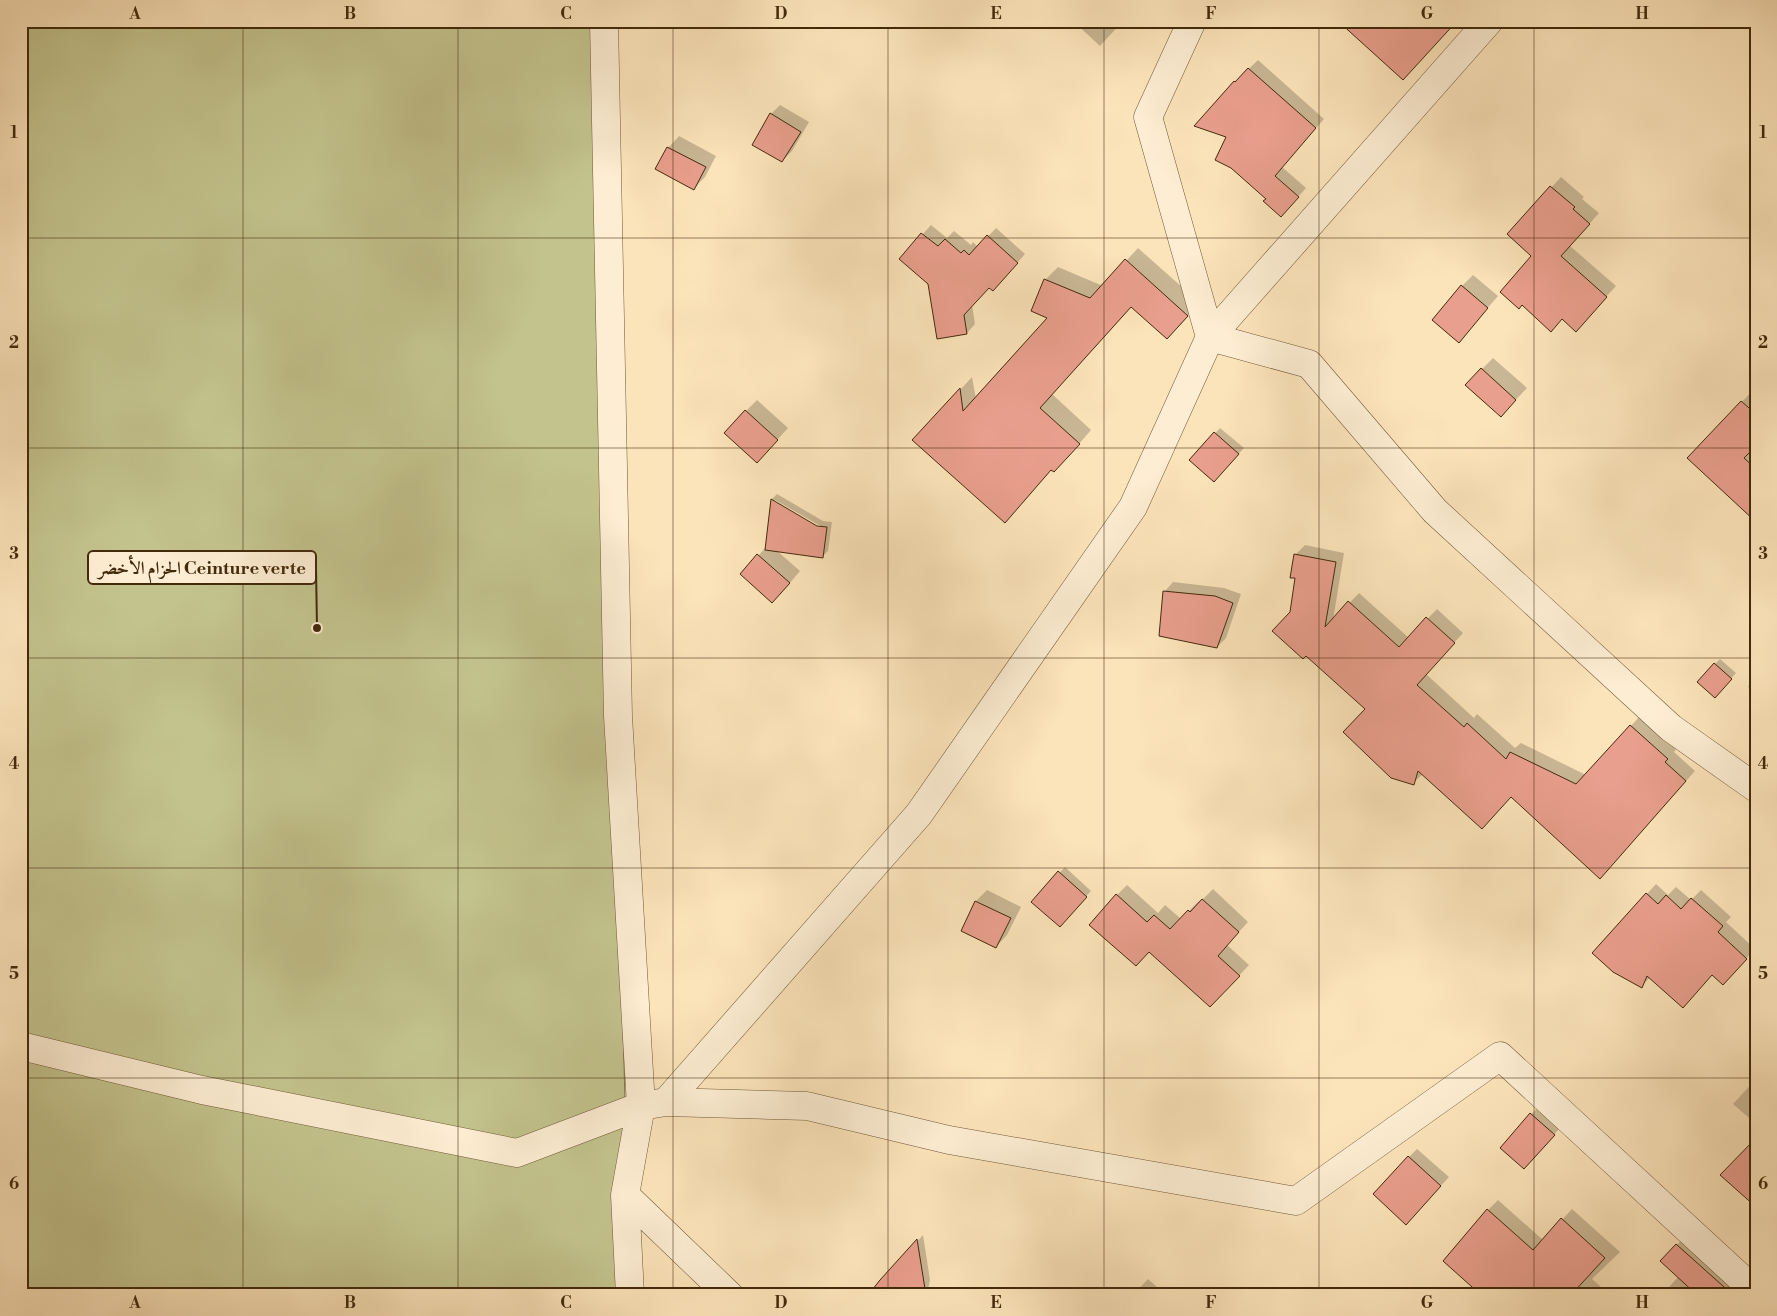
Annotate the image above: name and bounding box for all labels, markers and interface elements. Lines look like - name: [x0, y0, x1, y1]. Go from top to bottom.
- text: A: [128, 4, 141, 24]
- text: B: [344, 4, 356, 24]
- text: C: [560, 4, 572, 24]
- text: D: [775, 4, 788, 24]
- text: E: [990, 4, 1002, 24]
- text: F: [1205, 4, 1217, 24]
- text: G: [1421, 4, 1434, 24]
- text: H: [1635, 4, 1649, 24]
- text: 1: [10, 123, 18, 143]
- text: 1: [1759, 123, 1767, 143]
- text: 2: [9, 333, 19, 353]
- text: 2: [1758, 333, 1768, 353]
- text: 3: [9, 544, 19, 564]
- text: 3: [1758, 544, 1768, 564]
- callout: الحزام الأخضر Ceinture verte: [88, 551, 316, 584]
- text: الحزام الأخضر Ceinture verte: [96, 554, 306, 584]
- text: 4: [9, 754, 20, 774]
- text: 4: [1758, 754, 1769, 774]
- text: 5: [9, 964, 19, 984]
- text: 5: [1758, 964, 1768, 984]
- text: 6: [9, 1174, 19, 1194]
- text: 6: [1758, 1174, 1768, 1194]
- text: A: [128, 1293, 141, 1313]
- text: B: [344, 1293, 356, 1313]
- text: C: [560, 1293, 572, 1313]
- text: D: [775, 1293, 788, 1313]
- text: E: [990, 1293, 1002, 1313]
- text: F: [1205, 1293, 1217, 1313]
- text: G: [1421, 1293, 1434, 1313]
- text: H: [1635, 1293, 1649, 1313]

